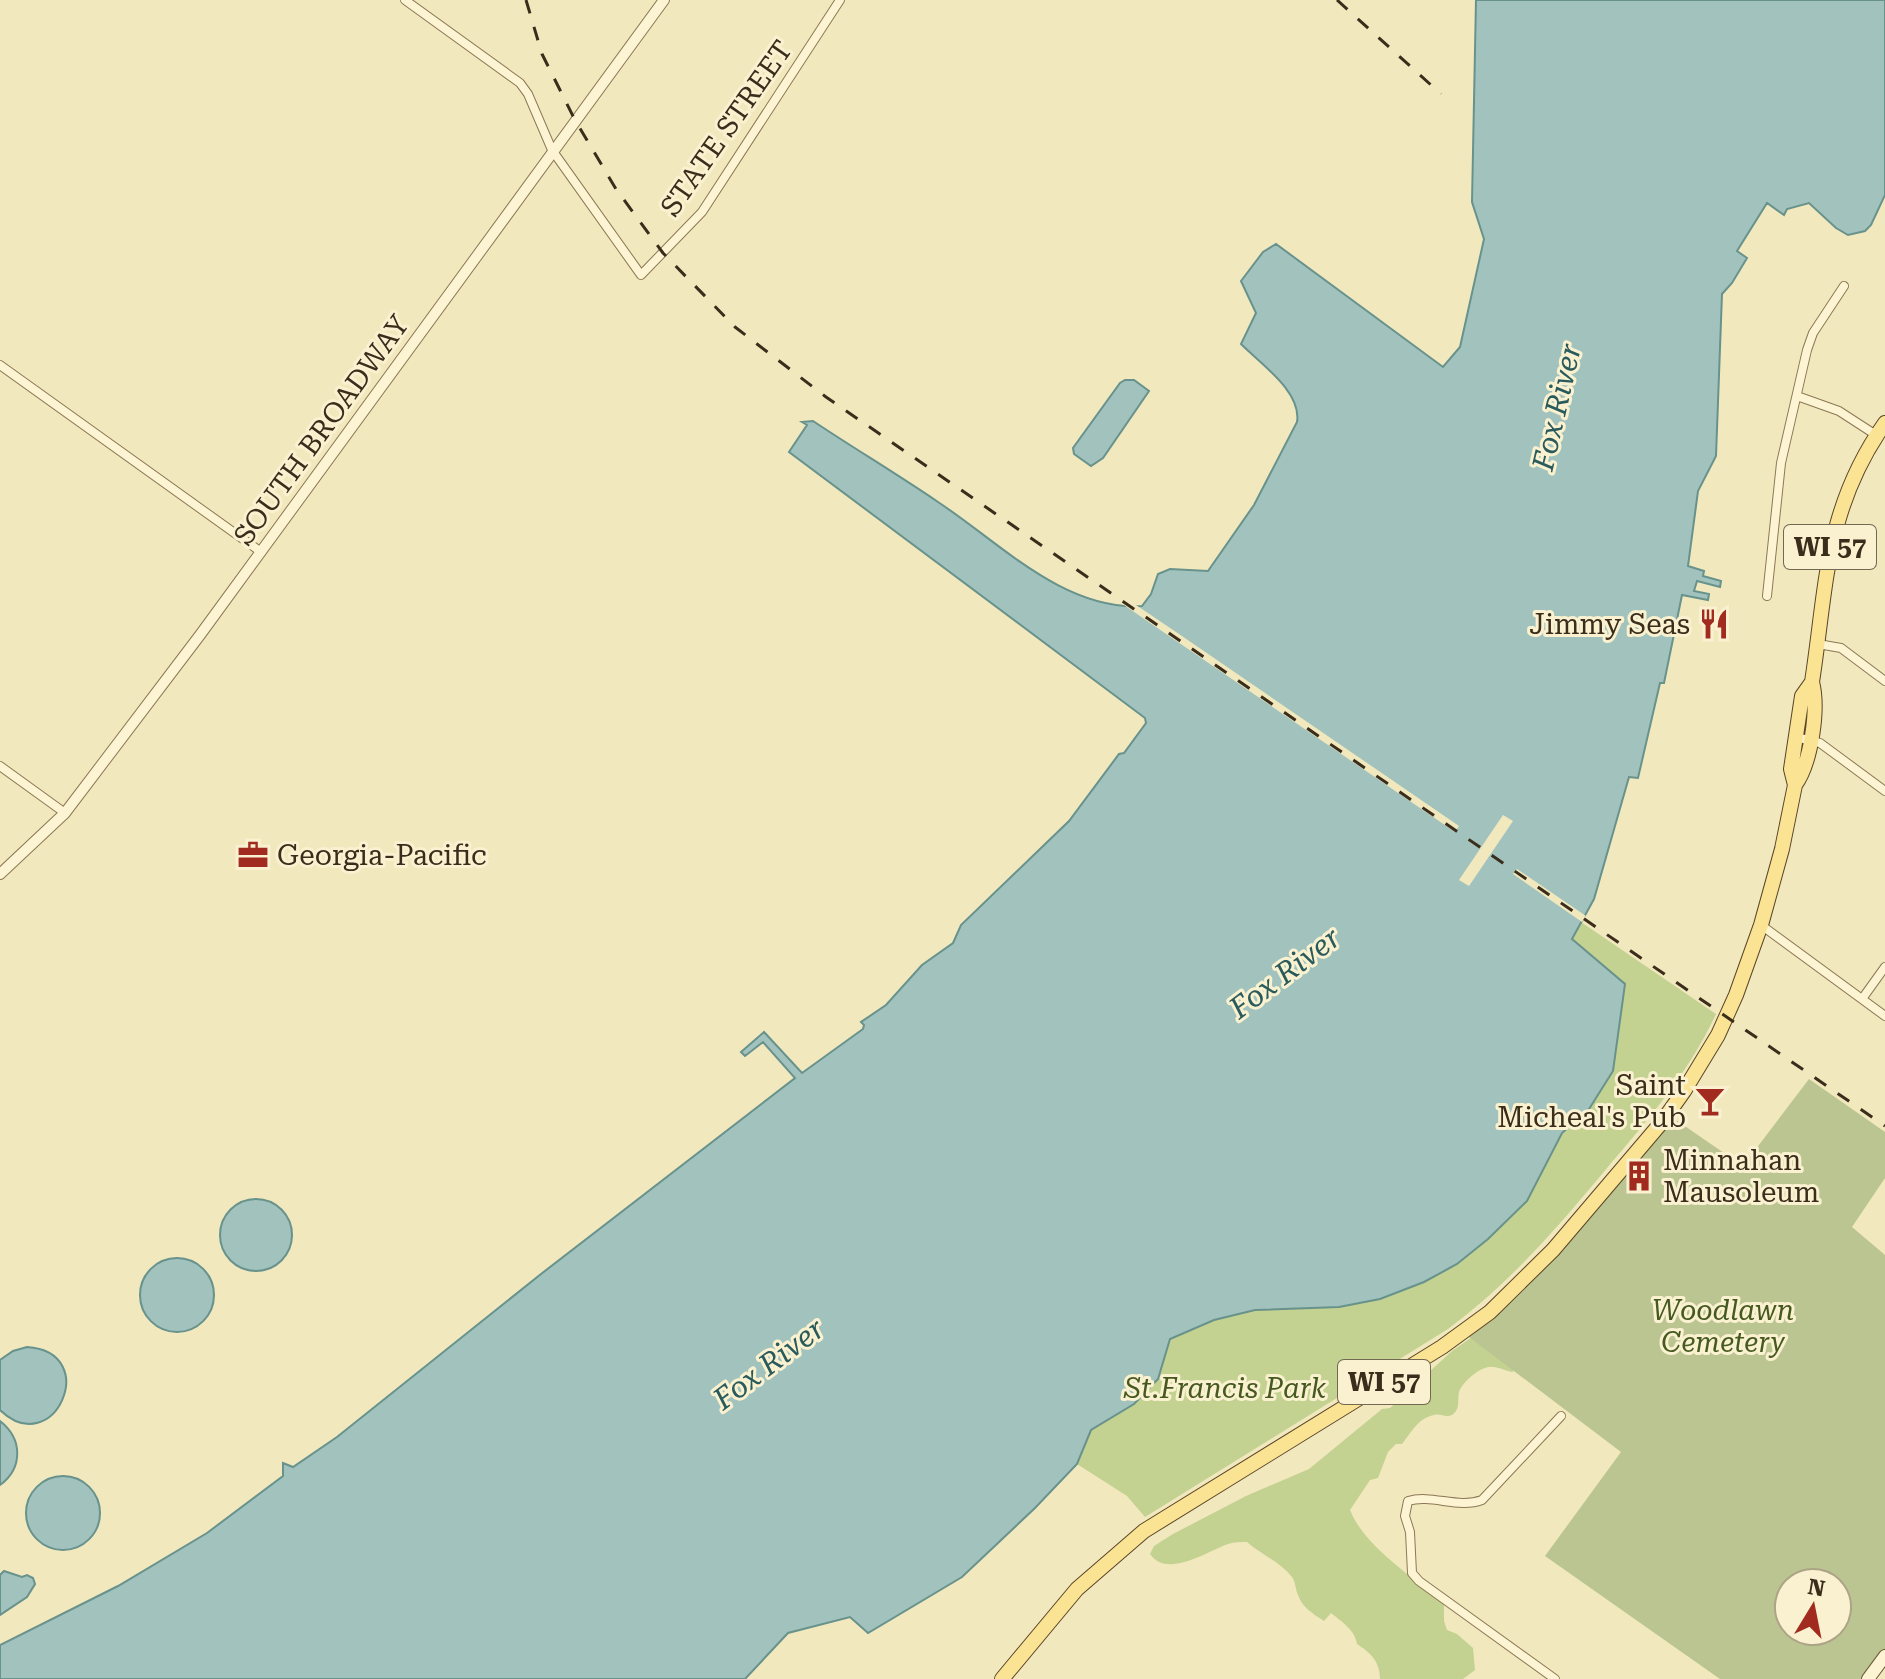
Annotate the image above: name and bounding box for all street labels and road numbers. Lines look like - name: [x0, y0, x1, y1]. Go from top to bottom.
- street label: STATE STREET: [654, 34, 799, 222]
- street label: SOUTH BROADWAY: [227, 309, 416, 552]
- road number: WI 57: [1784, 525, 1876, 569]
- road number: WI 57: [1338, 1360, 1430, 1404]

